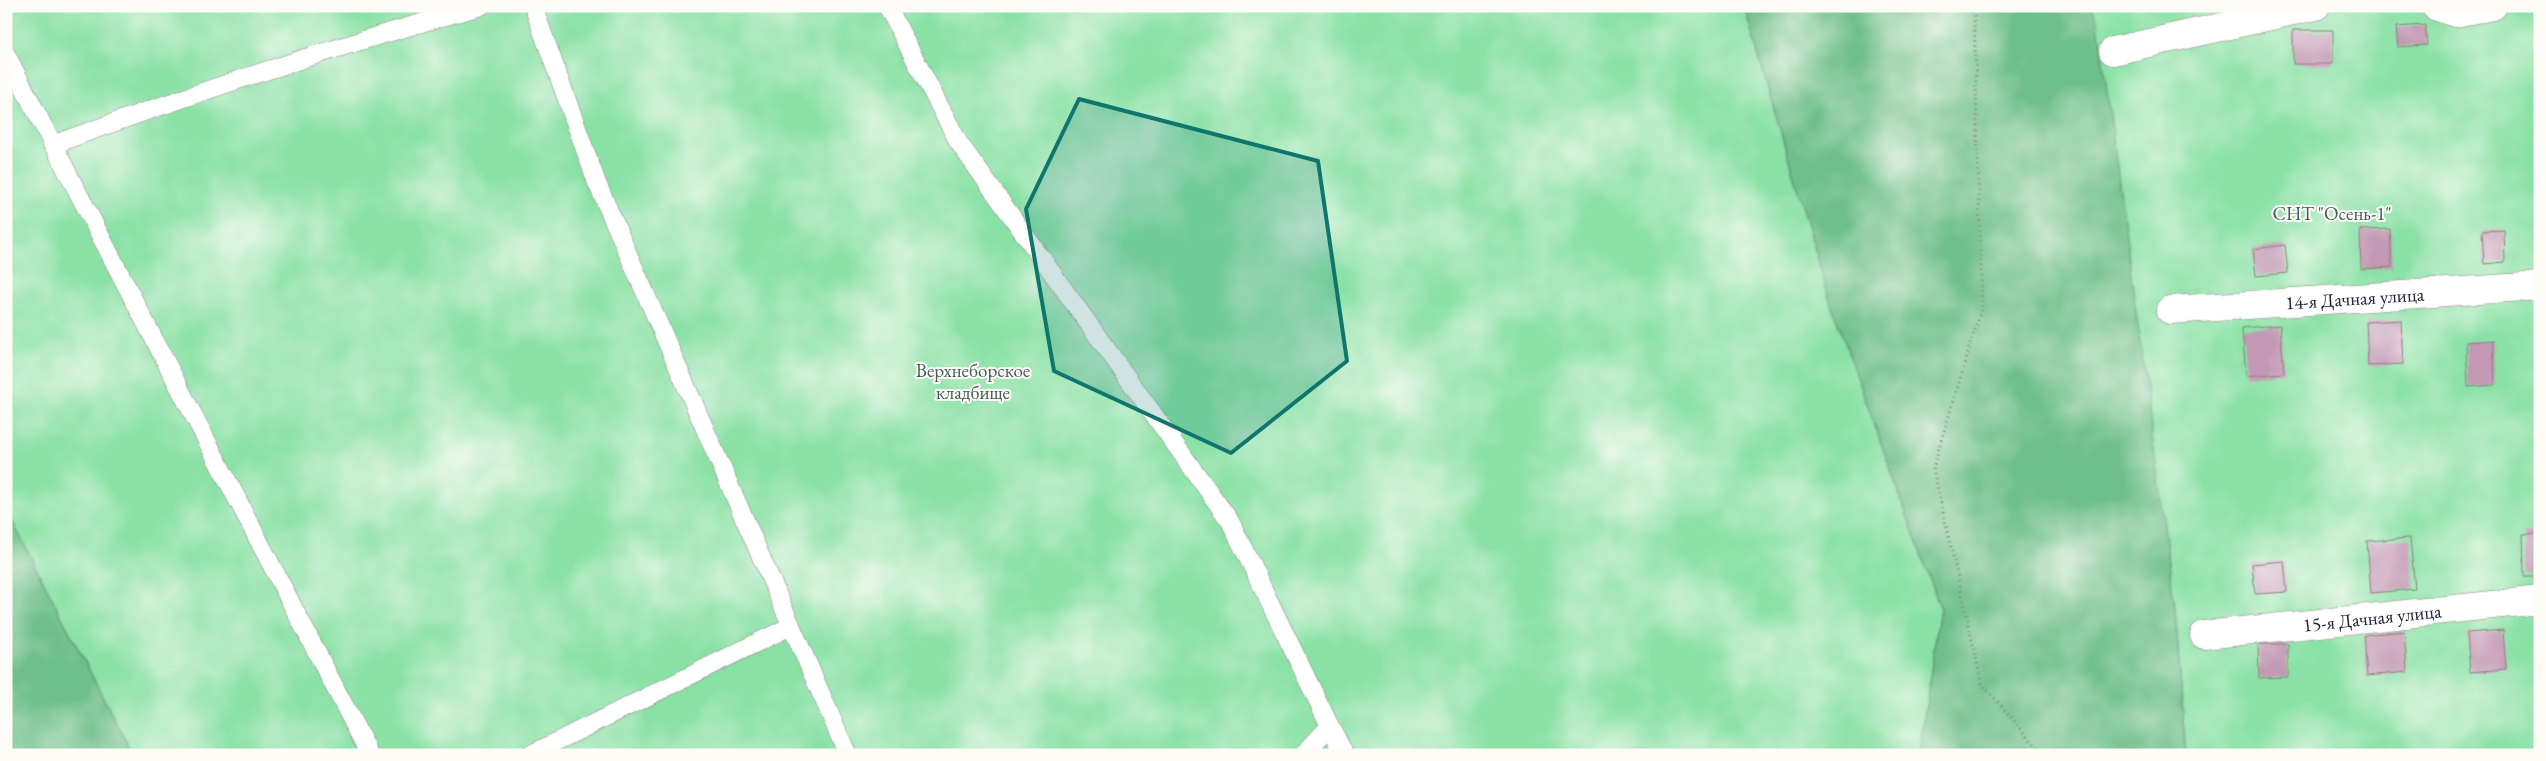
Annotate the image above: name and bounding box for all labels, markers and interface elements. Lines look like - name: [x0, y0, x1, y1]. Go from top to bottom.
- park label: СНТ "Осень-1": [2272, 201, 2392, 226]
- street label: 14-я Дачная улица: [2284, 281, 2425, 315]
- park label: Верхнеборское кладбище: [916, 358, 1030, 405]
- street label: 15-я Дачная улица: [2302, 598, 2443, 637]

